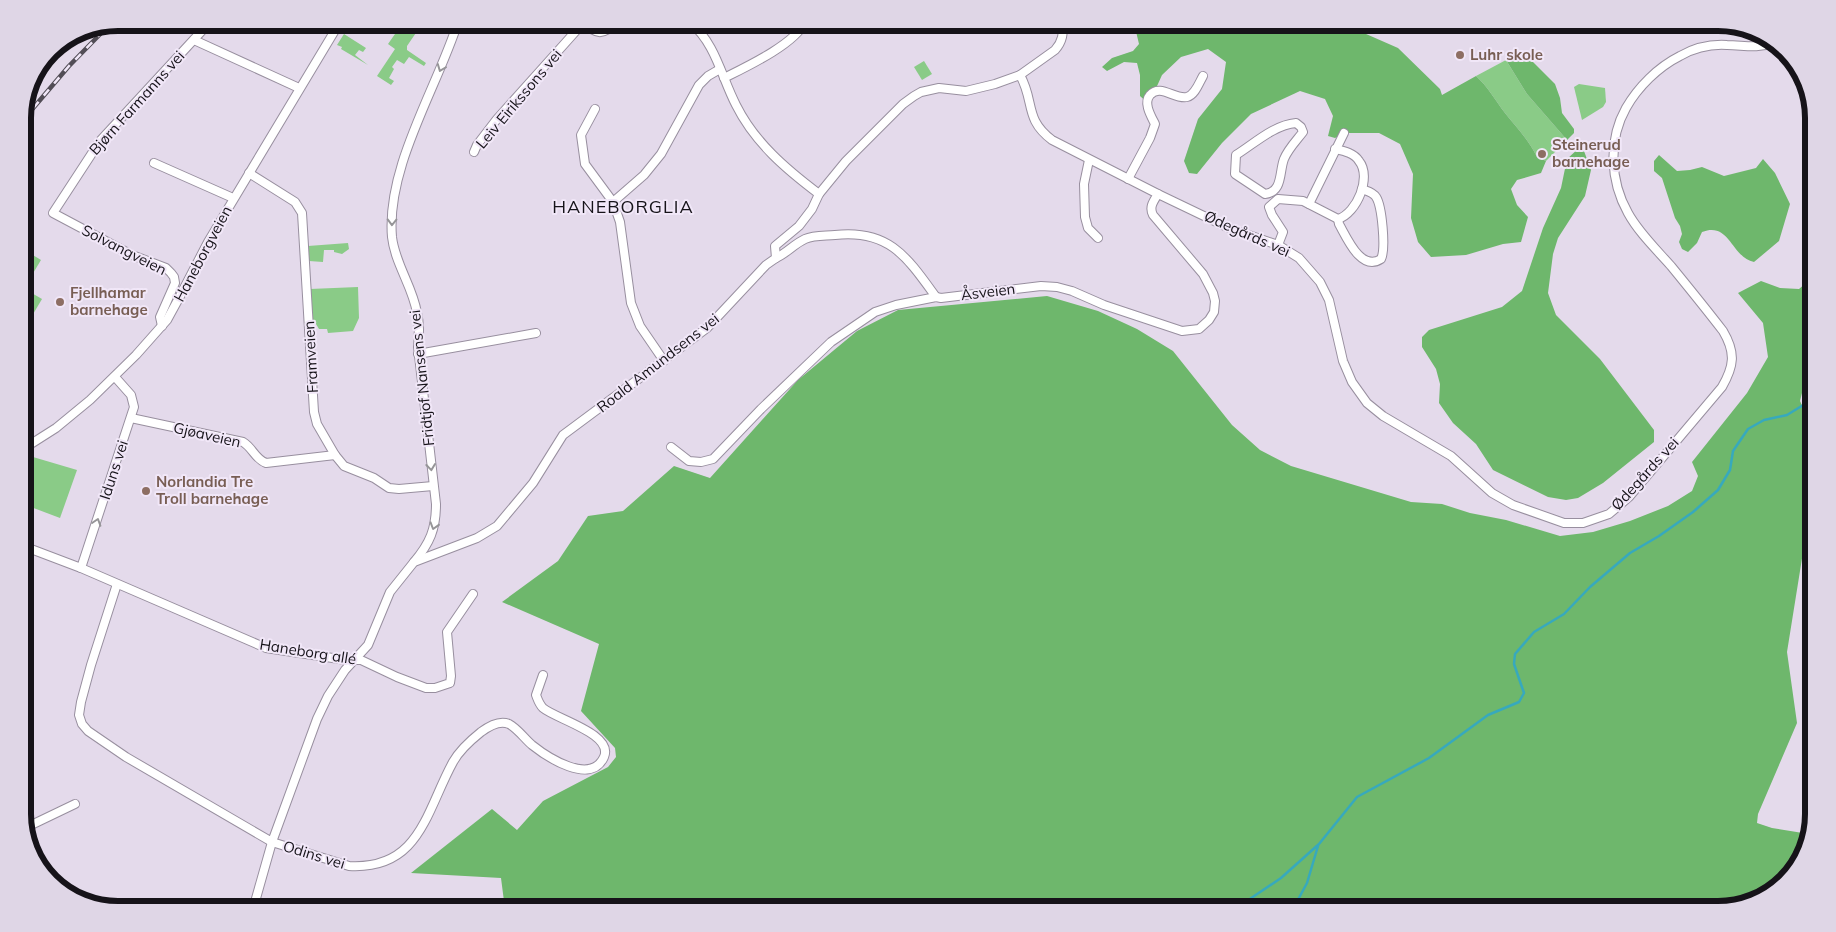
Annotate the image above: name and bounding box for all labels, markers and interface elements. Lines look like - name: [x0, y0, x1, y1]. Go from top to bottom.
- street label: Leiv Eirikssons vei: [472, 45, 566, 152]
- place label: Luhr skole: [1470, 45, 1543, 64]
- street label: Bjørn Farmanns vei: [85, 47, 188, 159]
- marker: Luhr skole: [1454, 49, 1466, 61]
- one-way arrow: [437, 63, 447, 72]
- place label: Steinerud barnehage: [1552, 135, 1630, 171]
- marker: Steinerud barnehage: [1536, 148, 1548, 160]
- district label: HANEBORGLIA: [552, 195, 694, 218]
- street label: Haneborgveien: [169, 203, 236, 305]
- street label: Ødegårds vei: [1201, 206, 1293, 261]
- one-way arrow: [387, 218, 397, 226]
- street label: Solvangveien: [79, 220, 170, 279]
- street label: Åsveien: [959, 278, 1016, 304]
- place label: Fjellhamar barnehage: [70, 283, 148, 319]
- marker: Fjellhamar barnehage: [54, 296, 66, 308]
- street label: Fridtjof Nansens vei: [405, 309, 438, 447]
- street label: Roald Amundsens vei: [593, 309, 723, 416]
- street label: Framveien: [299, 320, 322, 394]
- street label: Gjøaveien: [172, 418, 243, 451]
- street label: Ødegårds vei: [1607, 433, 1682, 514]
- street label: Iduns vei: [95, 438, 132, 502]
- one-way arrow: [425, 463, 436, 471]
- place label: Norlandia Tre Troll barnehage: [156, 472, 268, 508]
- marker: Norlandia Tre Troll barnehage: [140, 485, 152, 497]
- one-way arrow: [91, 518, 101, 527]
- one-way arrow: [429, 522, 439, 530]
- street label: Haneborg allé: [258, 634, 358, 669]
- street label: Odins vei: [281, 836, 347, 873]

